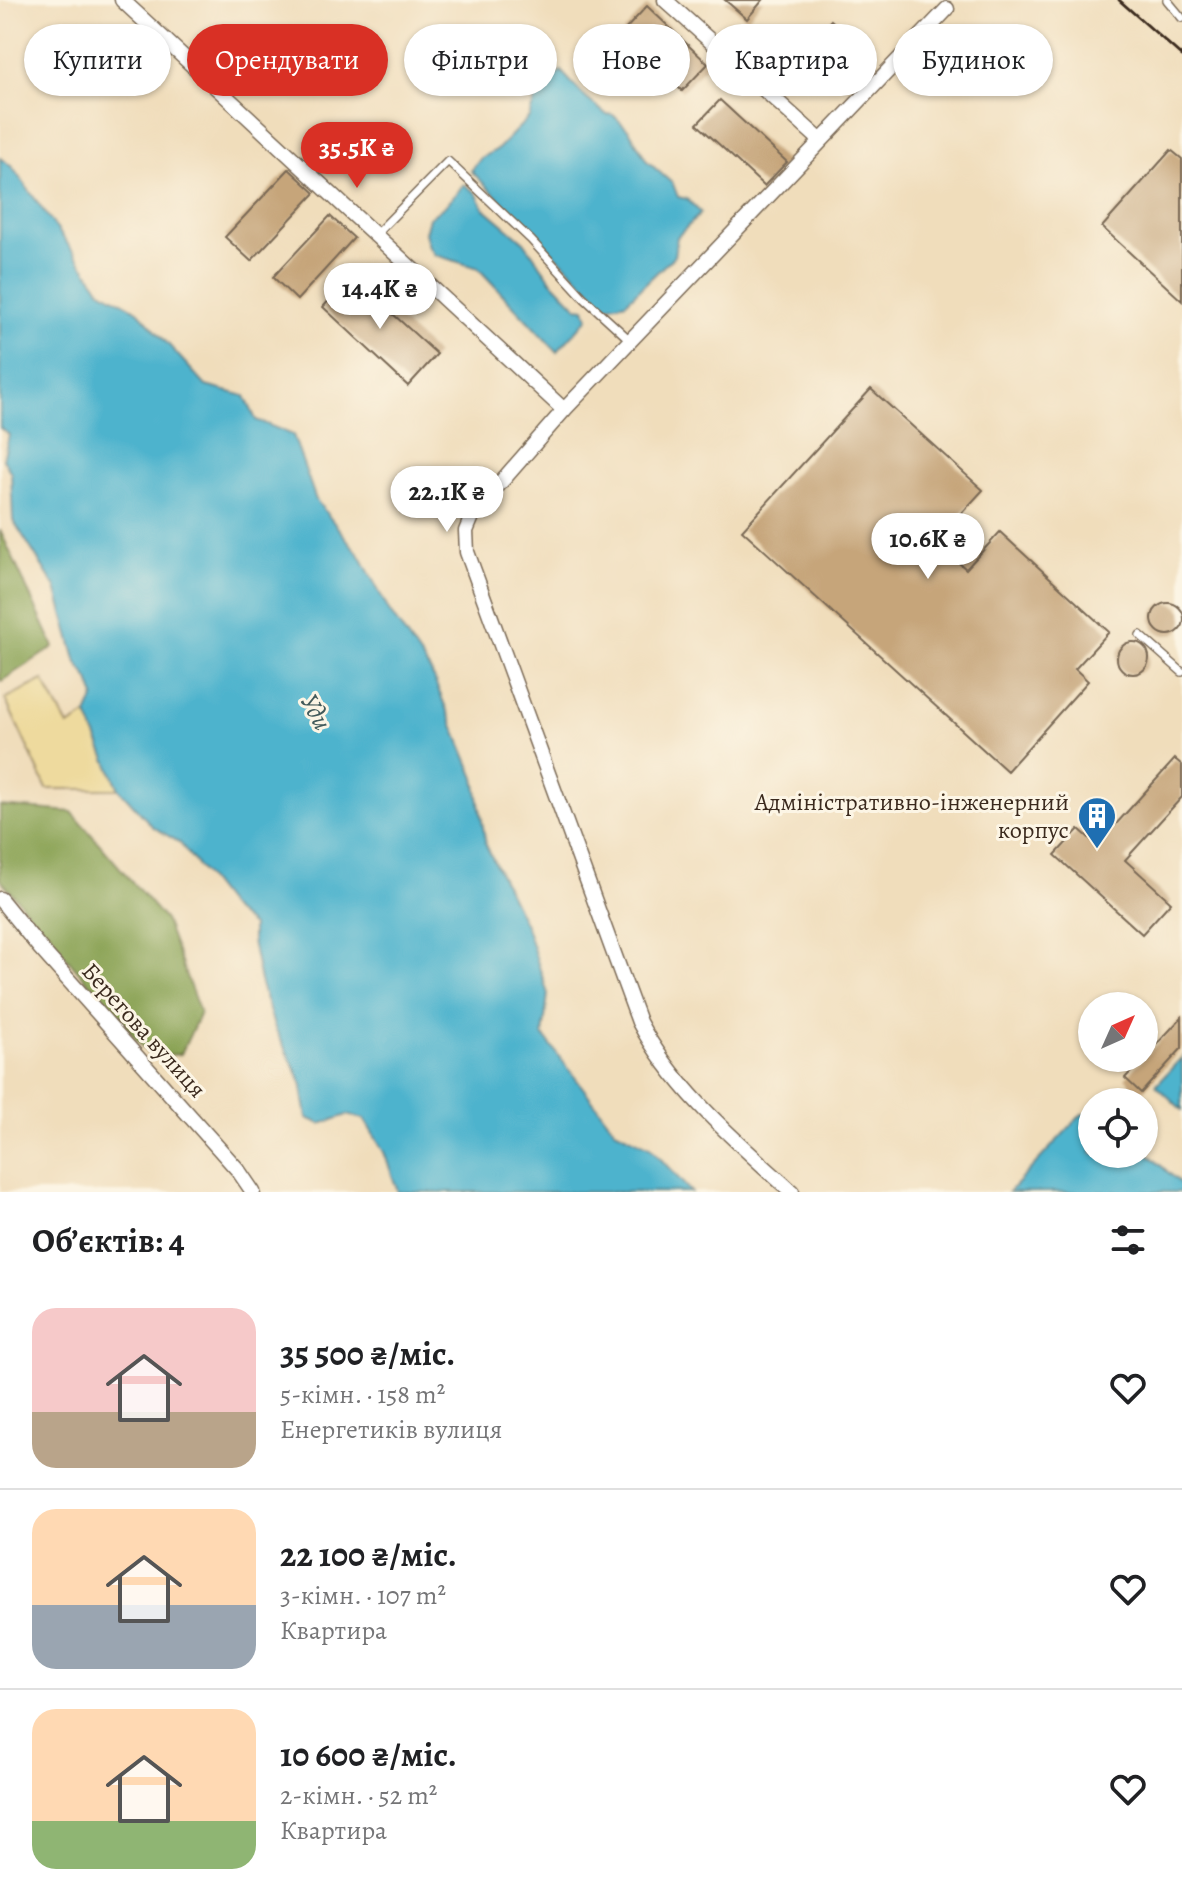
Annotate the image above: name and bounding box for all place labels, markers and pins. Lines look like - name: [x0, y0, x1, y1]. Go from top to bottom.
- pin: 35.5K ₴: [283, 122, 431, 190]
- pin: 14.4K ₴: [306, 263, 454, 331]
- pin: 22.1K ₴: [373, 466, 521, 534]
- pin: 10.6K ₴: [854, 513, 1002, 581]
- place label: Адміністративно-інженерний корпус: [754, 786, 1069, 846]
- building icon: Адміністративно-інженерний корпус: [1076, 795, 1118, 850]

